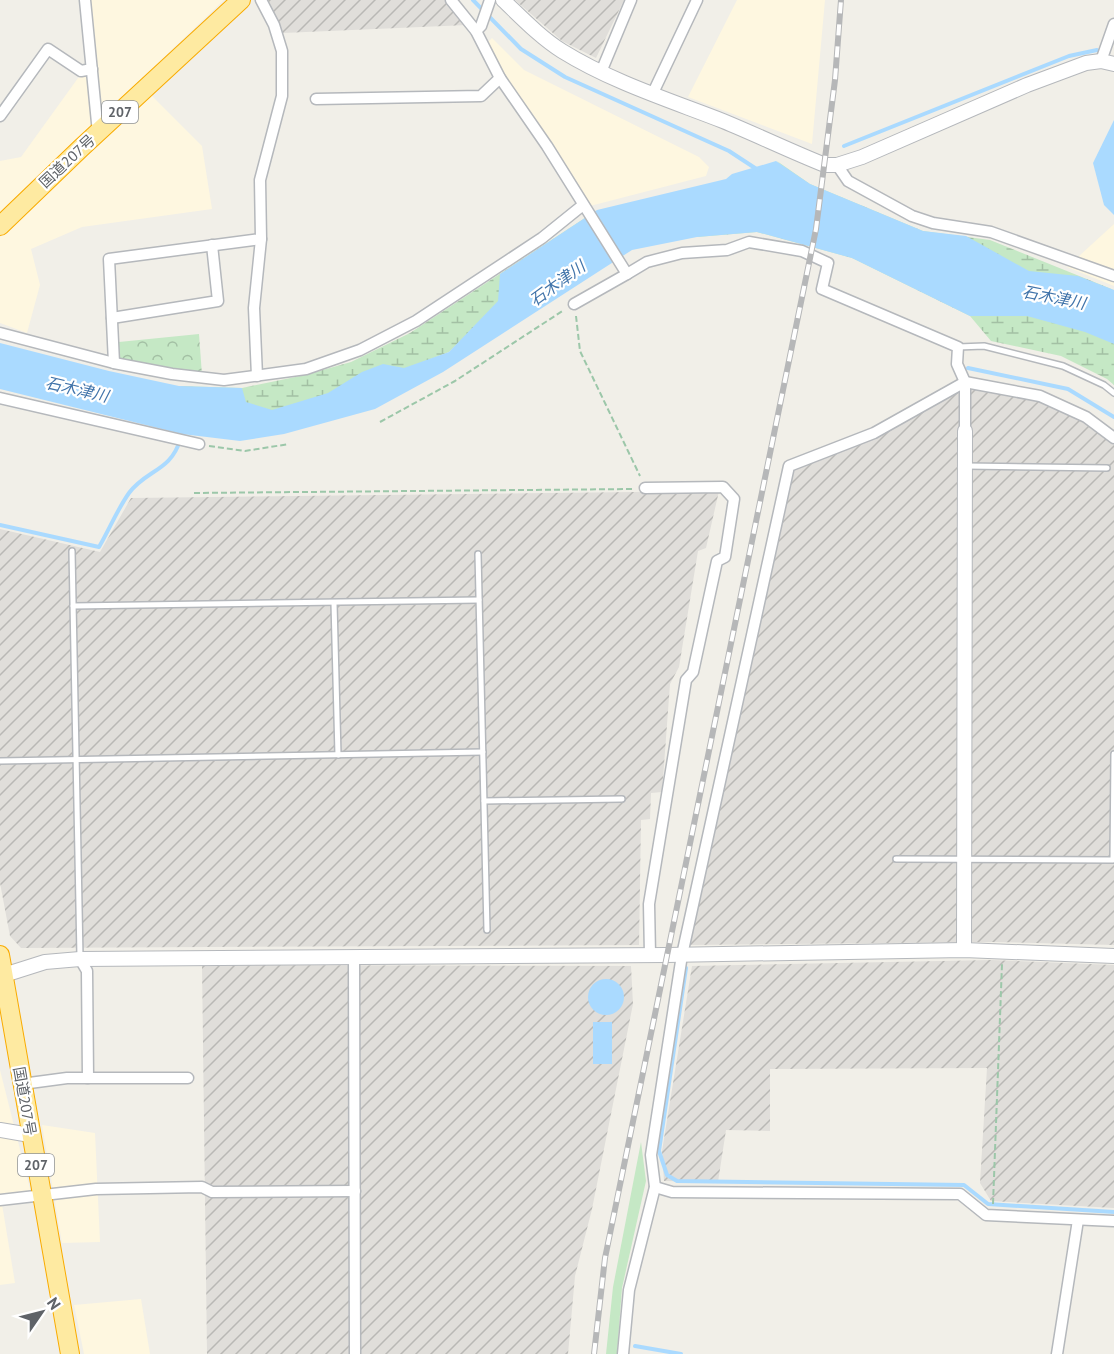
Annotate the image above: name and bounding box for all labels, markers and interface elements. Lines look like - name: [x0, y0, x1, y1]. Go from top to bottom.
- road number: 207: [102, 101, 138, 123]
- street label: 国道207号: [35, 130, 99, 192]
- water label: 石木津川: [525, 255, 590, 310]
- water label: 石木津川: [1021, 281, 1089, 313]
- water label: 石木津川: [44, 372, 112, 406]
- street label: 国道207号: [10, 1065, 40, 1137]
- road number: 207: [18, 1154, 54, 1176]
- north arrow: [12, 1282, 72, 1342]
- text: N: [43, 1293, 65, 1313]

